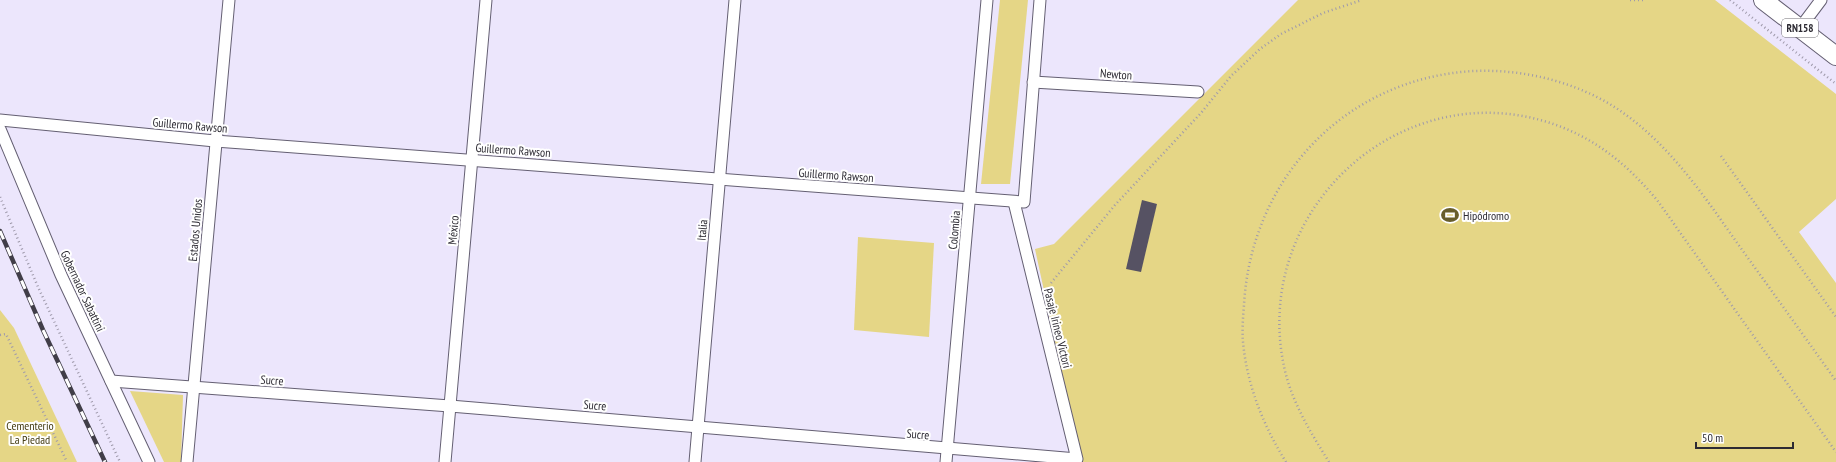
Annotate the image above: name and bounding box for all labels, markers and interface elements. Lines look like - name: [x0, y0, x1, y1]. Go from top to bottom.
- road number: RN158: [1782, 19, 1818, 37]
- street label: Newton: [1099, 65, 1133, 83]
- street label: Guillermo Rawson: [152, 114, 228, 136]
- street label: Guillermo Rawson: [475, 140, 551, 160]
- street label: Guillermo Rawson: [798, 165, 874, 185]
- street label: Estados Unidos: [185, 198, 205, 262]
- sports icon: Hipódromo: [1440, 205, 1460, 225]
- place label: Hipódromo: [1463, 208, 1509, 223]
- street label: Colombia: [945, 210, 963, 250]
- street label: México: [444, 215, 462, 245]
- street label: Italia: [694, 219, 710, 241]
- street label: Gobernador Sabattini: [58, 248, 108, 334]
- street label: Pasaje Irineo Victori: [1041, 287, 1075, 369]
- street label: Sucre: [260, 372, 284, 388]
- street label: Sucre: [583, 397, 607, 413]
- park label: Cementerio La Piedad: [6, 418, 54, 447]
- scale bar: [1696, 424, 1793, 450]
- street label: Sucre: [906, 426, 930, 442]
- text: 50 m: [1702, 430, 1723, 445]

